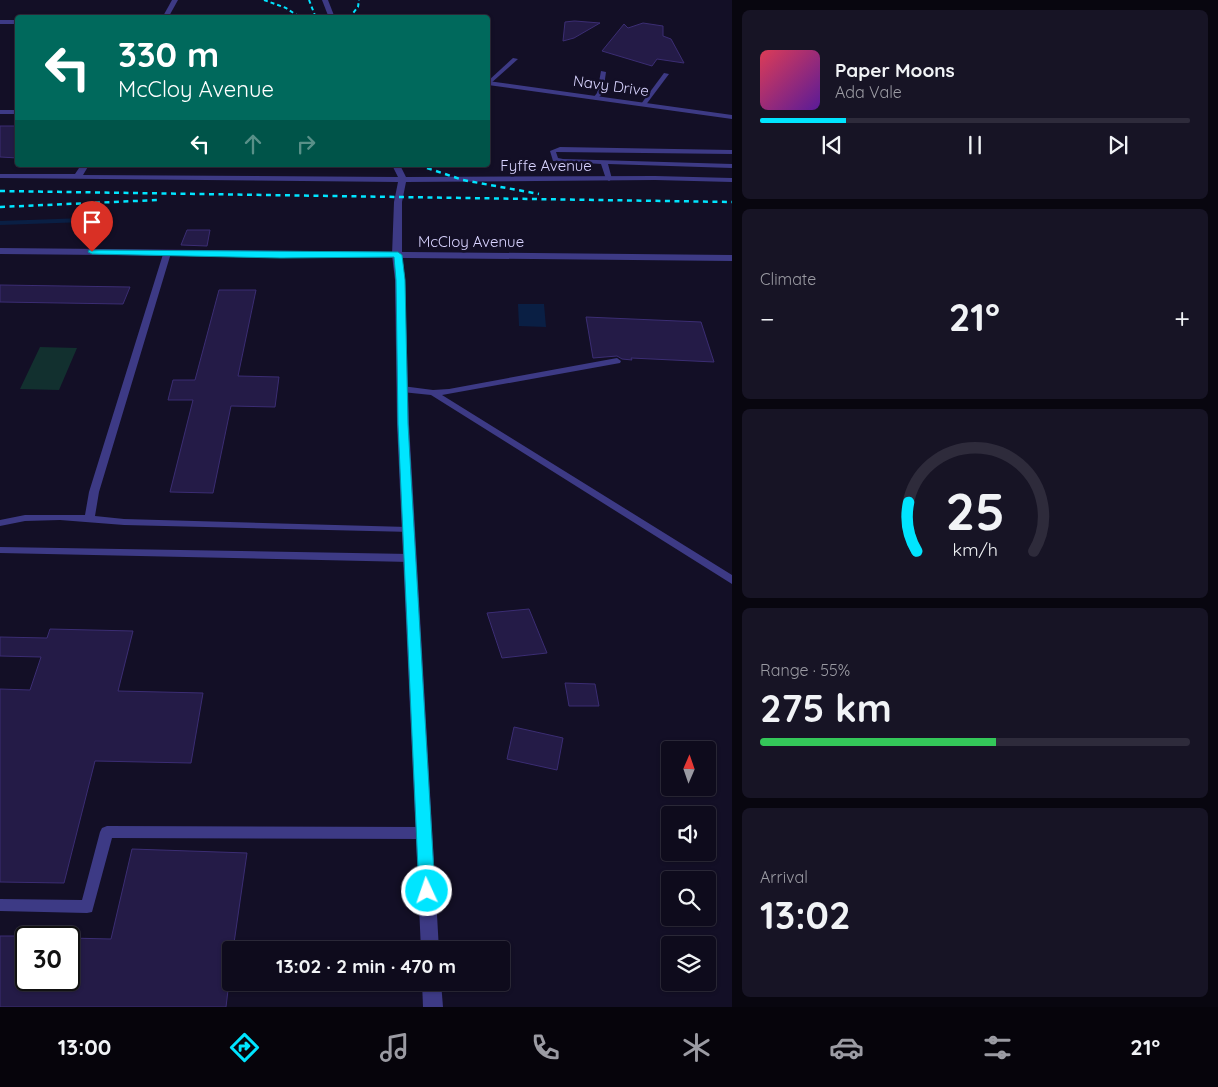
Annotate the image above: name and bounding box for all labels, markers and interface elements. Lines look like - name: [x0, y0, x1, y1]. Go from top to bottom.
- text: 330 m: [118, 32, 219, 76]
- icon: left: [35, 35, 100, 100]
- text: Paper Moons: [835, 58, 955, 82]
- street label: Navy Drive: [572, 71, 650, 100]
- text: McCloy Avenue: [118, 75, 274, 103]
- text: Ada Vale: [835, 82, 902, 102]
- icon: left: [186, 130, 214, 158]
- icon: ahead: [239, 130, 267, 158]
- icon: right: [292, 130, 320, 158]
- icon: previous: [818, 131, 846, 159]
- icon: pause: [961, 131, 989, 159]
- icon: next: [1104, 131, 1132, 159]
- street label: Fyffe Avenue: [500, 156, 592, 175]
- pin: [71, 201, 113, 252]
- icon: arrive: [78, 208, 106, 236]
- street label: McCloy Avenue: [418, 232, 524, 251]
- text: Climate: [760, 269, 816, 289]
- text: 21°: [949, 293, 1000, 341]
- text: −: [760, 301, 775, 336]
- text: +: [1174, 301, 1190, 336]
- text: 25: [945, 478, 1005, 543]
- text: km/h: [952, 538, 998, 560]
- text: Range · 55%: [760, 660, 850, 680]
- text: 275 km: [760, 684, 892, 732]
- north arrow: [661, 741, 716, 796]
- map controls: [661, 741, 716, 991]
- button: sound: [661, 806, 716, 861]
- position arrow: [400, 864, 452, 916]
- text: Arrival: [760, 867, 808, 887]
- button: search: [661, 871, 716, 926]
- text: 13:02: [760, 891, 851, 939]
- speed limit sign: 30: [15, 926, 80, 991]
- button: layers: [661, 936, 716, 991]
- text: 13:02 · 2 min · 470 m: [276, 954, 456, 978]
- icon: directions: [227, 1030, 262, 1065]
- icon: music: [377, 1030, 412, 1065]
- icon: phone: [528, 1030, 563, 1065]
- icon: climate: [679, 1030, 714, 1065]
- icon: car: [829, 1030, 864, 1065]
- icon: filters: [980, 1030, 1015, 1065]
- text: 13:00: [58, 1033, 111, 1061]
- text: 21°: [1130, 1033, 1160, 1061]

